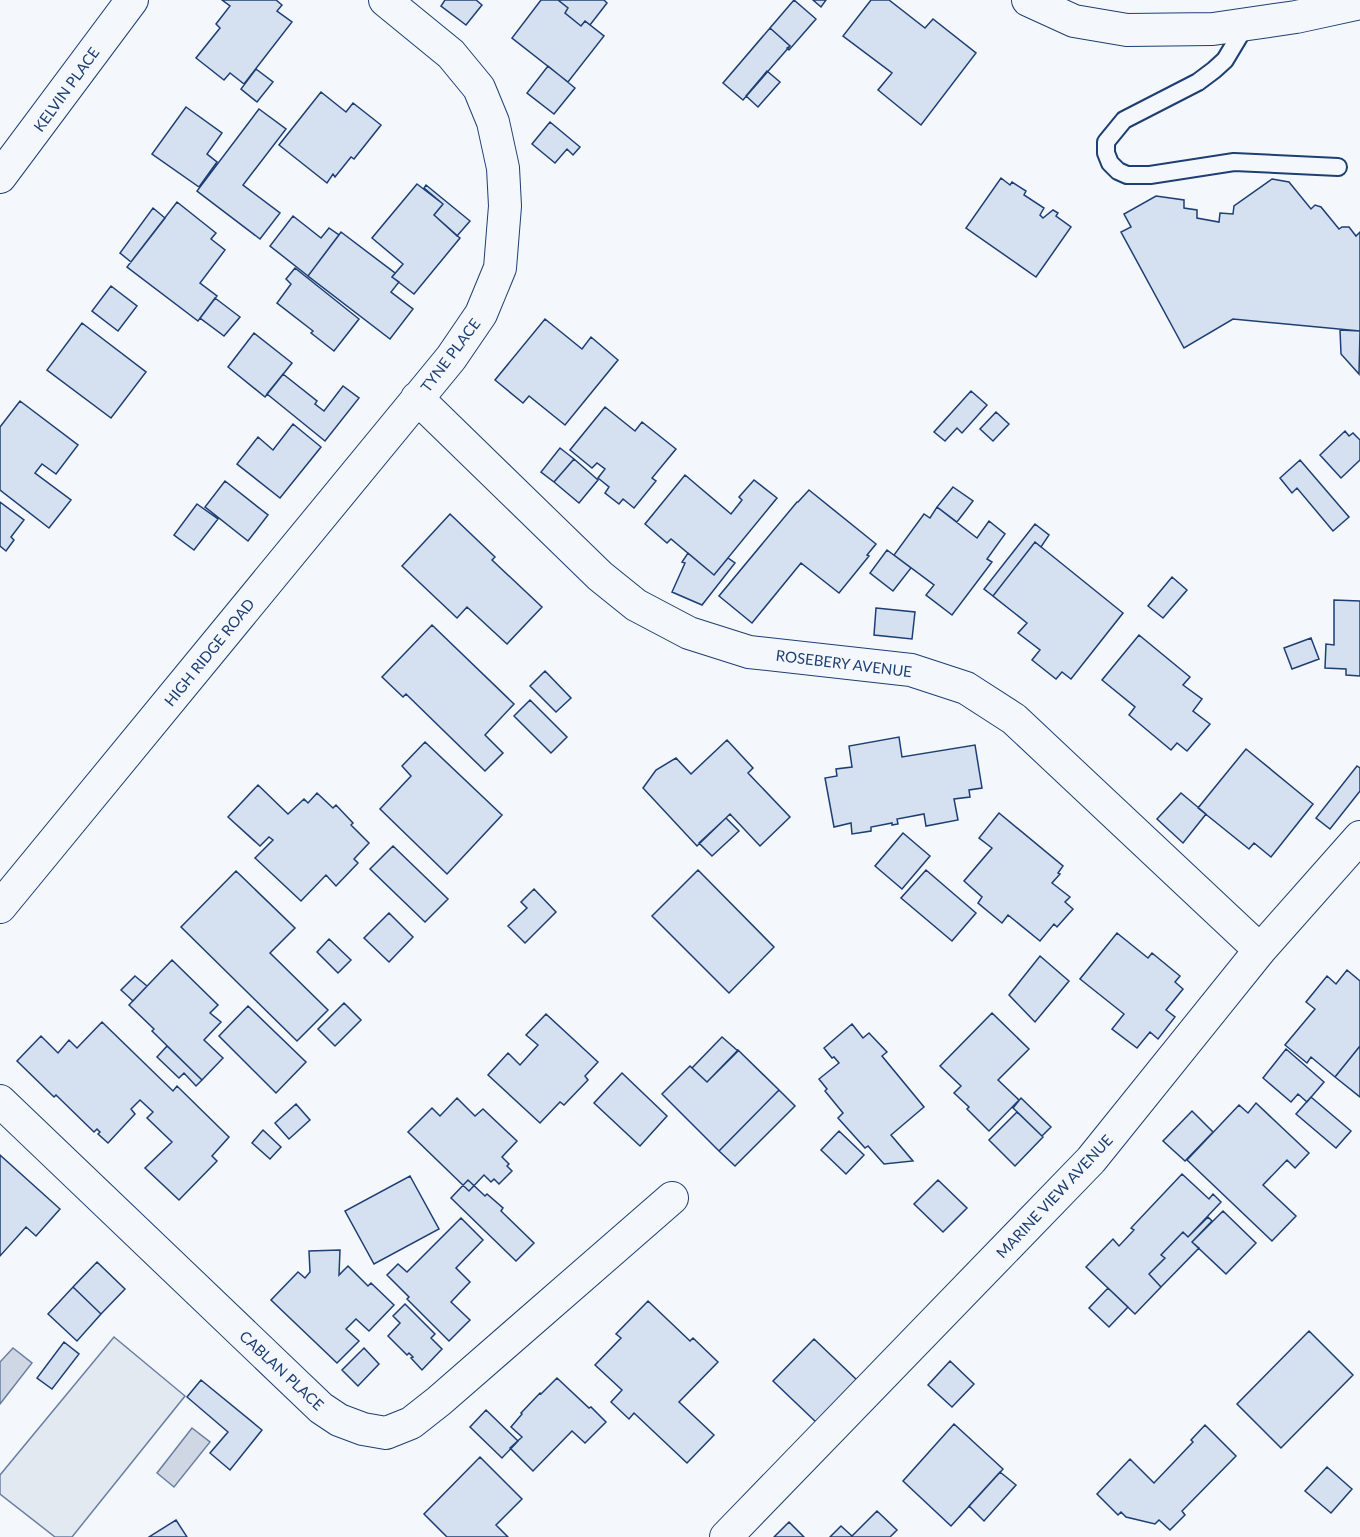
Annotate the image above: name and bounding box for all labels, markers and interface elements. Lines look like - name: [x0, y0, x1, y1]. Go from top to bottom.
- street label: KELVIN PLACE: [29, 43, 103, 135]
- street label: TYNE PLACE: [416, 315, 484, 395]
- street label: HIGH RIDGE ROAD: [160, 595, 258, 709]
- street label: ROSEBERY AVENUE: [775, 646, 913, 680]
- street label: MARINE VIEW AVENUE: [992, 1131, 1116, 1261]
- street label: CABLAN PLACE: [236, 1326, 328, 1414]

